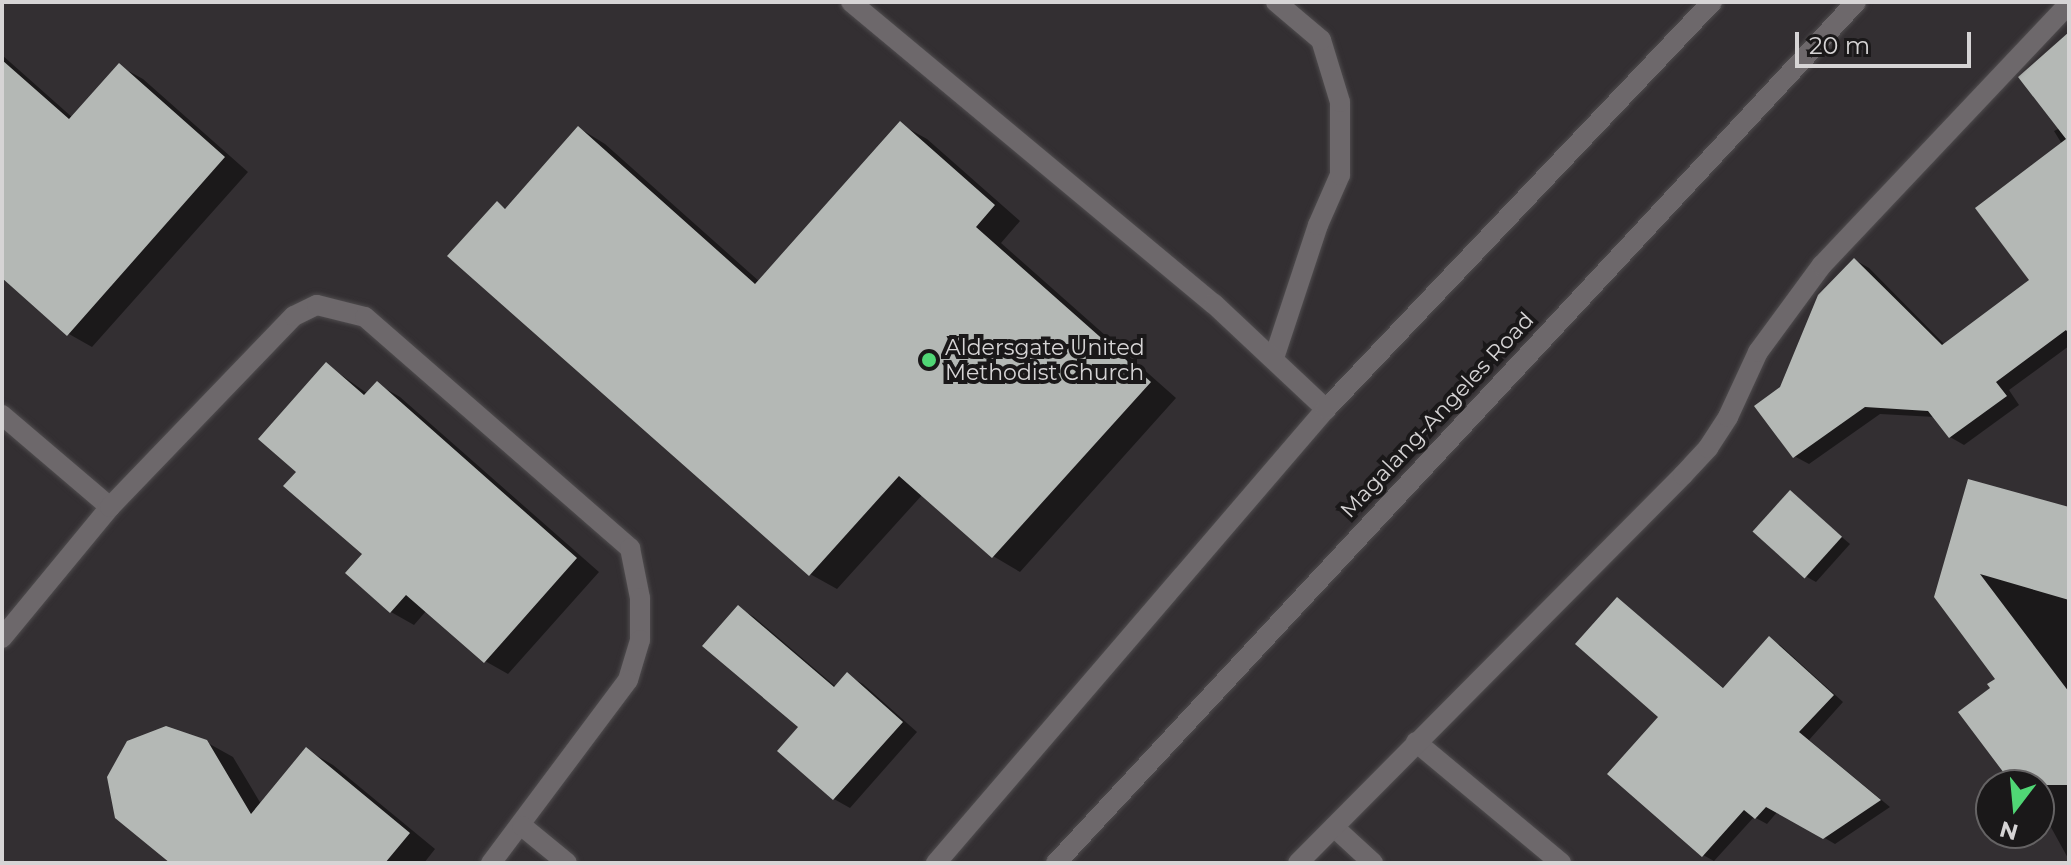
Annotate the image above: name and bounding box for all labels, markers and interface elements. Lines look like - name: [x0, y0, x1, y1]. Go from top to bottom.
- scale bar: [1799, 16, 1975, 66]
- text: 20 m: [1809, 31, 1870, 60]
- street label: Magalang-Angeles Road: [1335, 307, 1539, 523]
- place label: Aldersgate United Methodist Church: [945, 334, 1145, 386]
- marker: Aldersgate United Methodist Church: [920, 351, 938, 369]
- north arrow: [1975, 769, 2055, 849]
- text: N: [1997, 815, 2021, 846]

